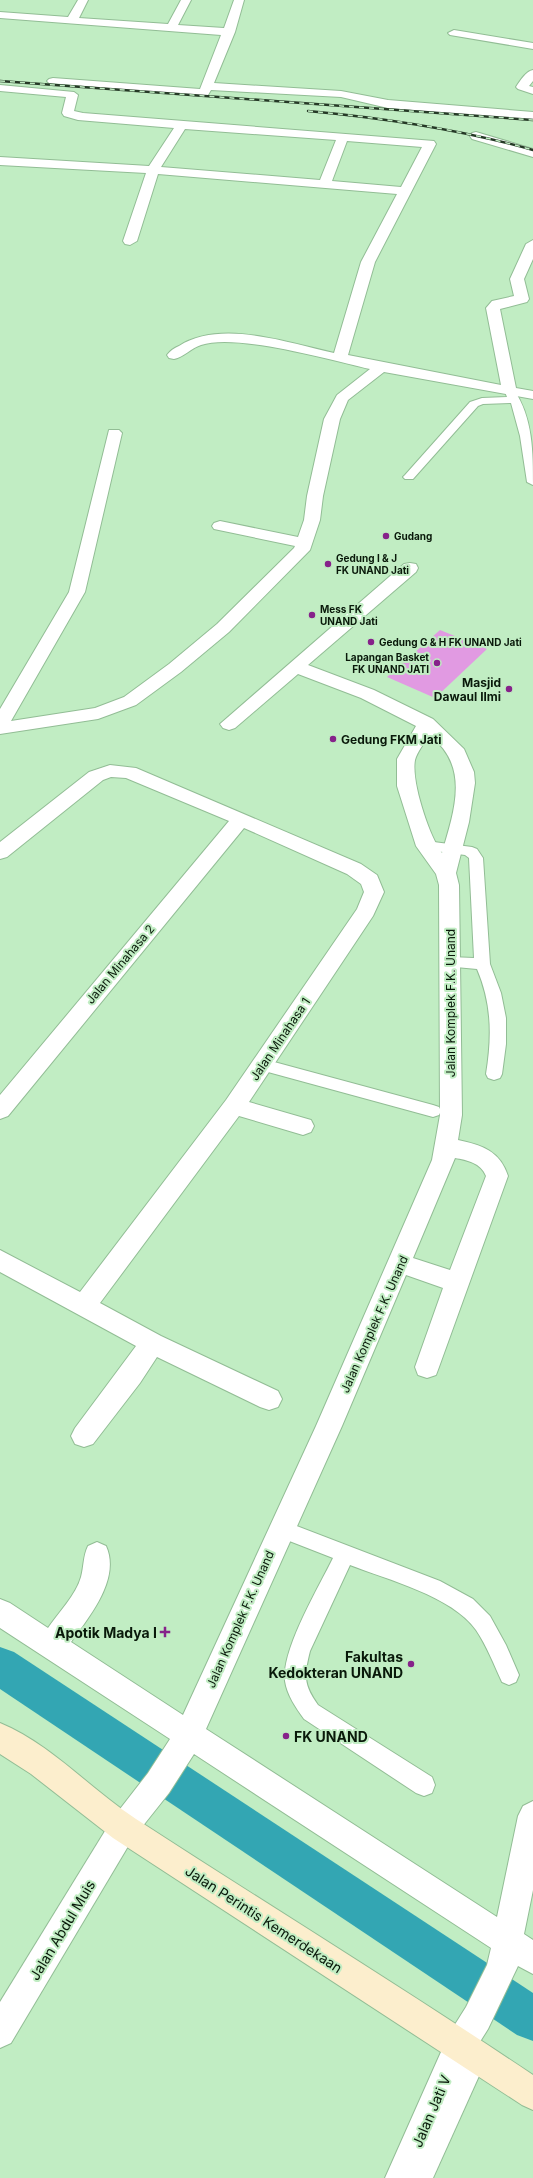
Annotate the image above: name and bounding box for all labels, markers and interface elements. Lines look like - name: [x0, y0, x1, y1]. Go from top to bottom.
- place label: Gudang: [394, 530, 432, 543]
- marker: Gudang: [381, 531, 391, 541]
- place label: Gedung I & J FK UNAND Jati: [336, 552, 409, 576]
- marker: Gedung I & J FK UNAND Jati: [323, 559, 333, 569]
- place label: Mess FK UNAND Jati: [320, 603, 378, 627]
- marker: Mess FK UNAND Jati: [307, 610, 317, 620]
- place label: Gedung G & H FK UNAND Jati: [379, 636, 522, 649]
- marker: Gedung G & H FK UNAND Jati: [366, 637, 376, 647]
- place label: Lapangan Basket FK UNAND JATI: [345, 651, 429, 675]
- marker: Lapangan Basket FK UNAND JATI: [432, 658, 442, 668]
- place label: Masjid Dawaul Ilmi: [434, 675, 501, 704]
- marker: Masjid Dawaul Ilmi: [504, 684, 514, 694]
- place label: Gedung FKM Jati: [341, 732, 441, 747]
- marker: Gedung FKM Jati: [328, 734, 338, 744]
- street label: Jalan Minahasa 2: [82, 921, 158, 1007]
- street label: Jalan Komplek F.K. Unand: [443, 929, 458, 1077]
- street label: Jalan Minahasa 1: [247, 995, 313, 1083]
- street label: Jalan Komplek F.K. Unand: [337, 1253, 411, 1395]
- street label: Jalan Komplek F.K. Unand: [203, 1548, 277, 1690]
- place label: Apotik Madya I: [55, 1624, 157, 1641]
- marker: Apotik Madya I: [160, 1627, 170, 1637]
- place label: Fakultas Kedokteran UNAND: [268, 1648, 403, 1681]
- marker: Fakultas Kedokteran UNAND: [406, 1659, 416, 1669]
- place label: FK UNAND: [294, 1728, 368, 1745]
- marker: FK UNAND: [281, 1731, 291, 1741]
- street label: Jalan Perintis Kemerdekaan: [182, 1862, 346, 1976]
- street label: Jalan Abdul Muis: [26, 1877, 98, 1983]
- street label: Jalan Jati V: [408, 2072, 454, 2150]

